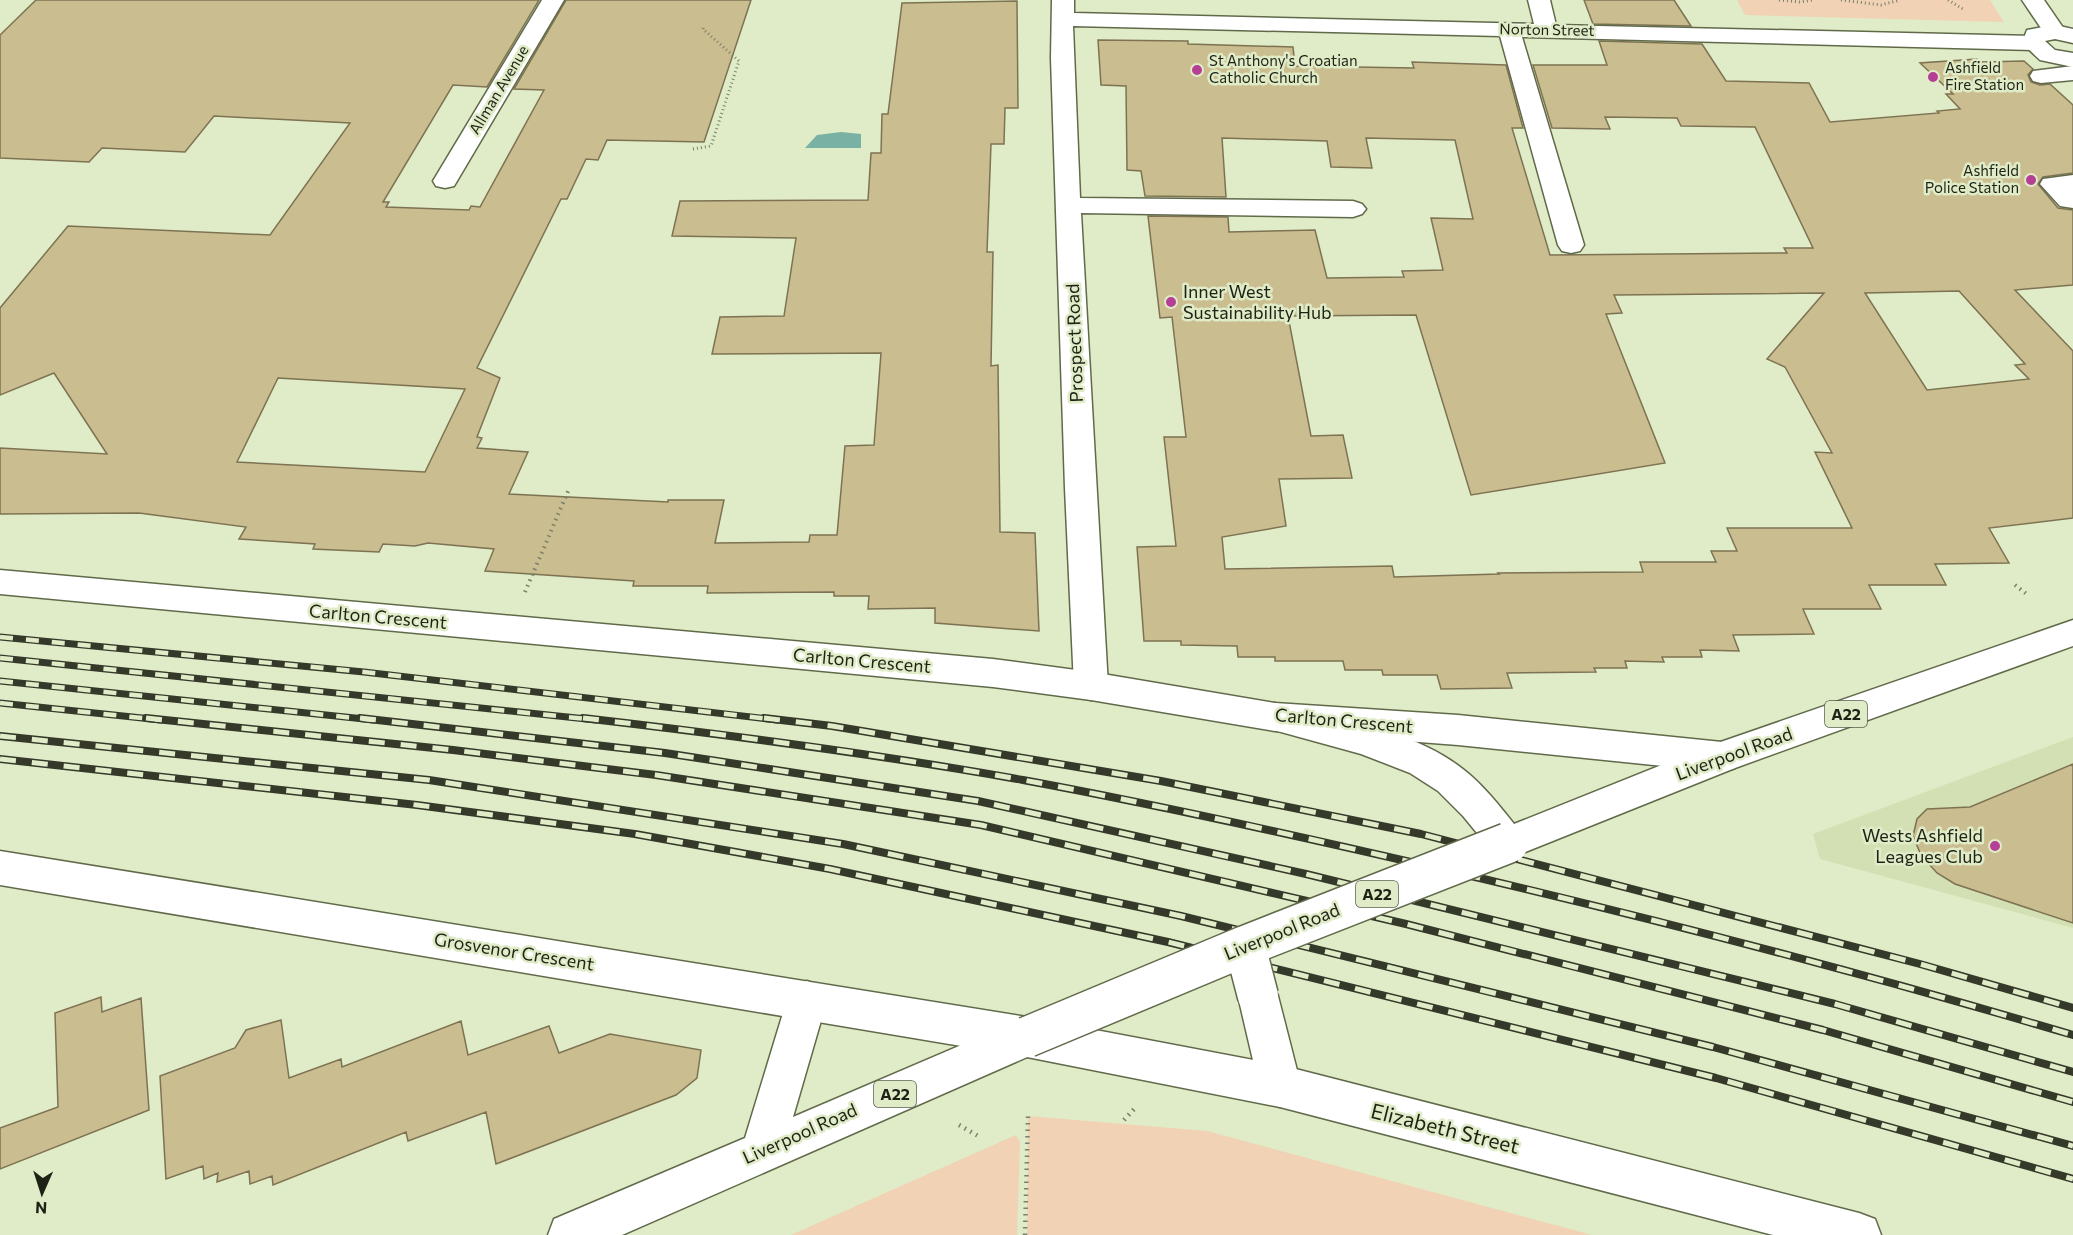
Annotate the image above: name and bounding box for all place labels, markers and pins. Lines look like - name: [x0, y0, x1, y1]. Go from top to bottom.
- place label: St Anthony's Croatian Catholic Church: [1209, 51, 1358, 86]
- place label: Ashfield Fire Station: [1945, 58, 2024, 93]
- marker: St Anthony's Croatian Catholic Church: [1190, 63, 1204, 77]
- marker: Ashfield Fire Station: [1926, 70, 1940, 84]
- place label: Ashfield Police Station: [1925, 161, 2019, 196]
- marker: Ashfield Police Station: [2024, 173, 2038, 187]
- place label: Inner West Sustainability Hub: [1183, 280, 1332, 323]
- marker: Inner West Sustainability Hub: [1164, 295, 1178, 309]
- place label: Wests Ashfield Leagues Club: [1862, 824, 1983, 867]
- marker: Wests Ashfield Leagues Club: [1988, 839, 2002, 853]

